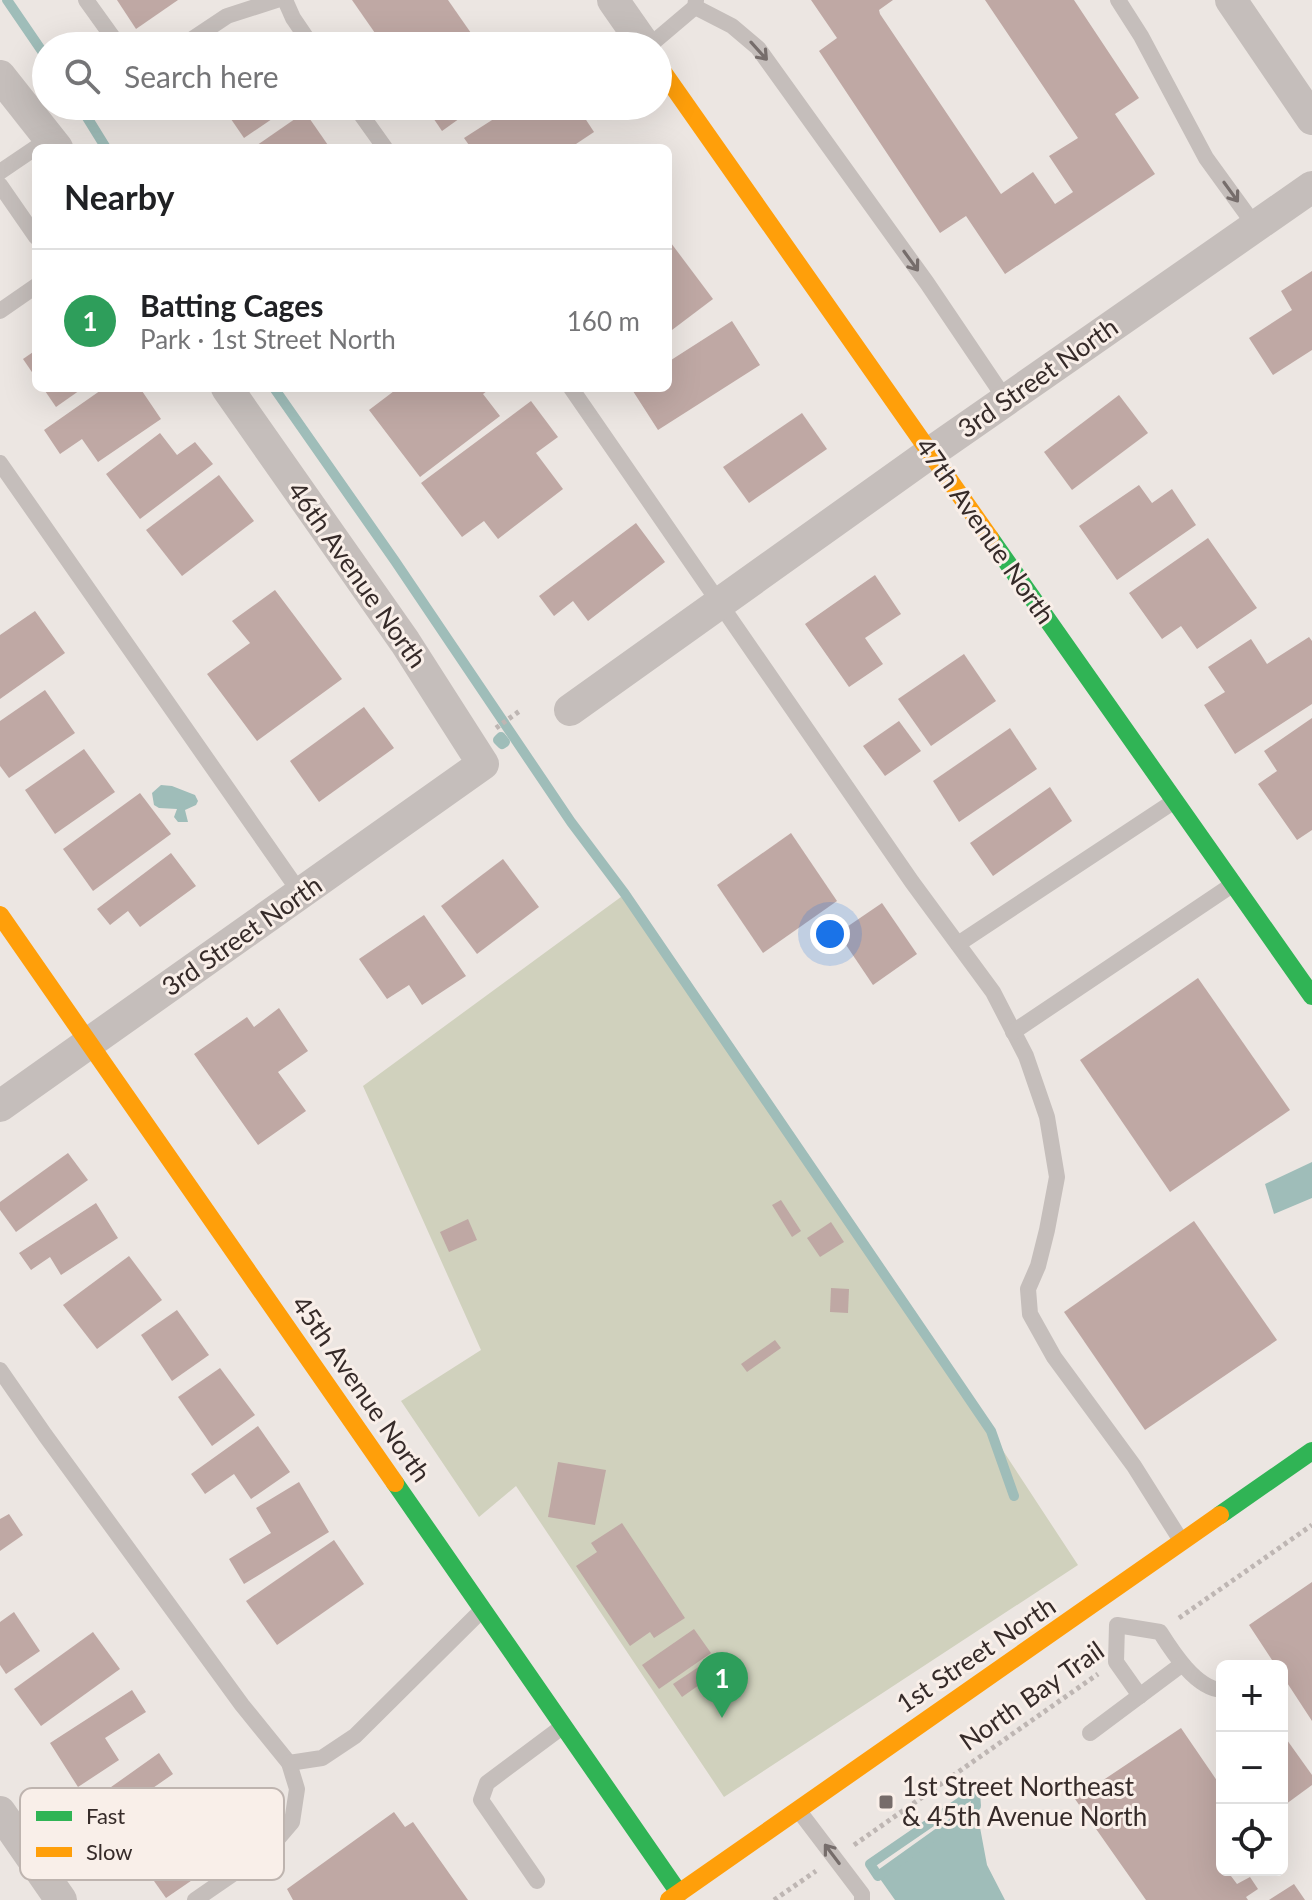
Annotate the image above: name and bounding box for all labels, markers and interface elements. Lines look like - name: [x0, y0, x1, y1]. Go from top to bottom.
- search box: [32, 32, 672, 120]
- one-way arrow: [749, 41, 767, 61]
- icon: search: [60, 54, 104, 98]
- text: Search here: [124, 58, 279, 94]
- text: Nearby: [64, 176, 175, 217]
- one-way arrow: [1223, 181, 1239, 203]
- one-way arrow: [903, 250, 919, 272]
- text: Batting Cages: [140, 287, 323, 323]
- text: 1: [82, 305, 98, 337]
- text: 160 m: [567, 305, 640, 337]
- street label: 3rd Street North: [951, 310, 1124, 444]
- text: Park · 1st Street North: [140, 323, 396, 355]
- street label: 47th Avenue North: [910, 431, 1062, 630]
- street label: 46th Avenue North: [282, 475, 434, 674]
- street label: 3rd Street North: [155, 868, 328, 1002]
- your location: [810, 914, 850, 954]
- street label: 45th Avenue North: [286, 1289, 438, 1488]
- street label: 1st Street North: [890, 1589, 1061, 1719]
- street label: North Bay Trail: [953, 1634, 1110, 1757]
- pin: 1: [696, 1652, 748, 1718]
- map controls: [1216, 1660, 1288, 1876]
- button: +: [1216, 1660, 1288, 1732]
- button: −: [1216, 1732, 1288, 1804]
- place label: 1st Street Northeast & 45th Avenue North: [902, 1770, 1147, 1832]
- legend: [20, 1788, 284, 1880]
- marker: 1st Street Northeast & 45th Avenue North: [877, 1793, 895, 1811]
- text: Fast: [86, 1802, 125, 1829]
- button: locate: [1216, 1804, 1288, 1876]
- text: Slow: [86, 1838, 133, 1865]
- one-way arrow: [824, 1844, 841, 1865]

